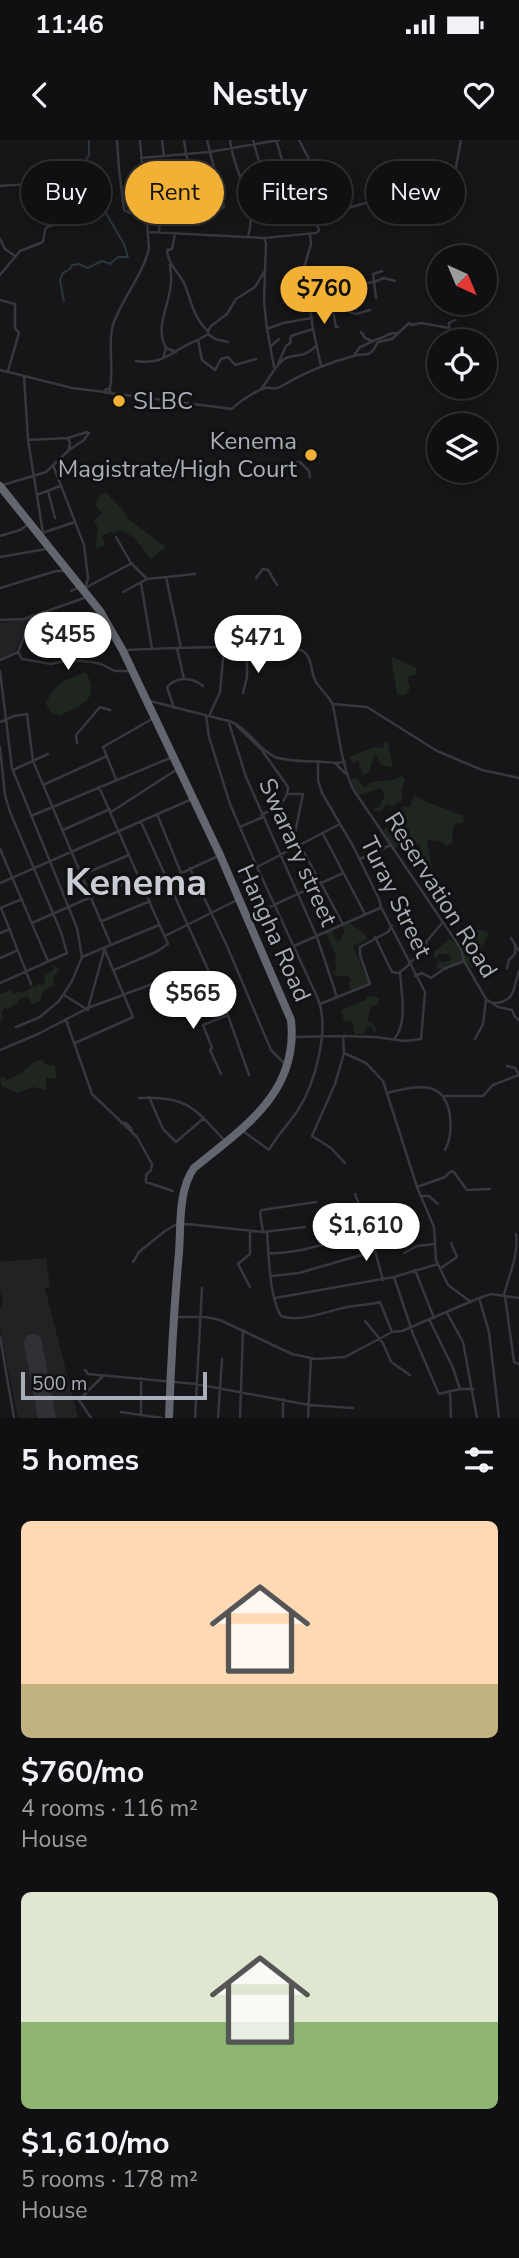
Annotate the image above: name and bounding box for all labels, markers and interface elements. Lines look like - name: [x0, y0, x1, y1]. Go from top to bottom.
- text: 11:46: [35, 7, 104, 42]
- text: Nestly: [212, 73, 307, 116]
- icon: back: [21, 76, 59, 114]
- icon: heart: [460, 76, 498, 114]
- chip: Buy: [21, 161, 111, 224]
- chip: Rent: [125, 161, 224, 224]
- chip: Filters: [238, 161, 352, 224]
- chip: New: [366, 161, 465, 224]
- north arrow: [427, 245, 497, 315]
- map controls: [427, 245, 497, 483]
- pin: $760: [283, 267, 365, 326]
- text: $760: [296, 273, 352, 304]
- button: locate: [427, 329, 497, 399]
- place label: SLBC: [133, 385, 193, 417]
- marker: SLBC: [111, 393, 127, 409]
- button: layers: [427, 413, 497, 483]
- place label: Kenema Magistrate/High Court: [58, 425, 298, 485]
- marker: Kenema Magistrate/High Court: [303, 447, 319, 463]
- pin: $455: [27, 612, 109, 672]
- pin: $471: [217, 616, 299, 675]
- text: $455: [40, 619, 96, 650]
- text: $471: [230, 622, 286, 653]
- street label: Swarary street: [251, 773, 345, 931]
- street label: Reservation Road: [377, 806, 505, 984]
- street label: Turay Street: [353, 831, 439, 964]
- district label: Kenema: [65, 857, 207, 908]
- street label: Hangha Road: [229, 859, 319, 1007]
- pin: $565: [152, 972, 234, 1031]
- text: $565: [165, 978, 221, 1009]
- pin: $1,610: [309, 1204, 423, 1263]
- text: $1,610: [329, 1210, 403, 1241]
- scale bar: [21, 1369, 206, 1401]
- text: 500 m: [32, 1371, 87, 1397]
- text: 5 homes: [21, 1440, 139, 1481]
- icon: filters: [460, 1441, 498, 1479]
- icon: home: [197, 1566, 323, 1692]
- text: $760/mo: [21, 1752, 144, 1793]
- text: 4 rooms · 116 m²: [21, 1793, 198, 1824]
- text: House: [21, 1824, 88, 1855]
- icon: home: [197, 1937, 323, 2063]
- text: $1,610/mo: [21, 2123, 170, 2164]
- text: 5 rooms · 178 m²: [21, 2164, 198, 2195]
- text: House: [21, 2195, 88, 2226]

